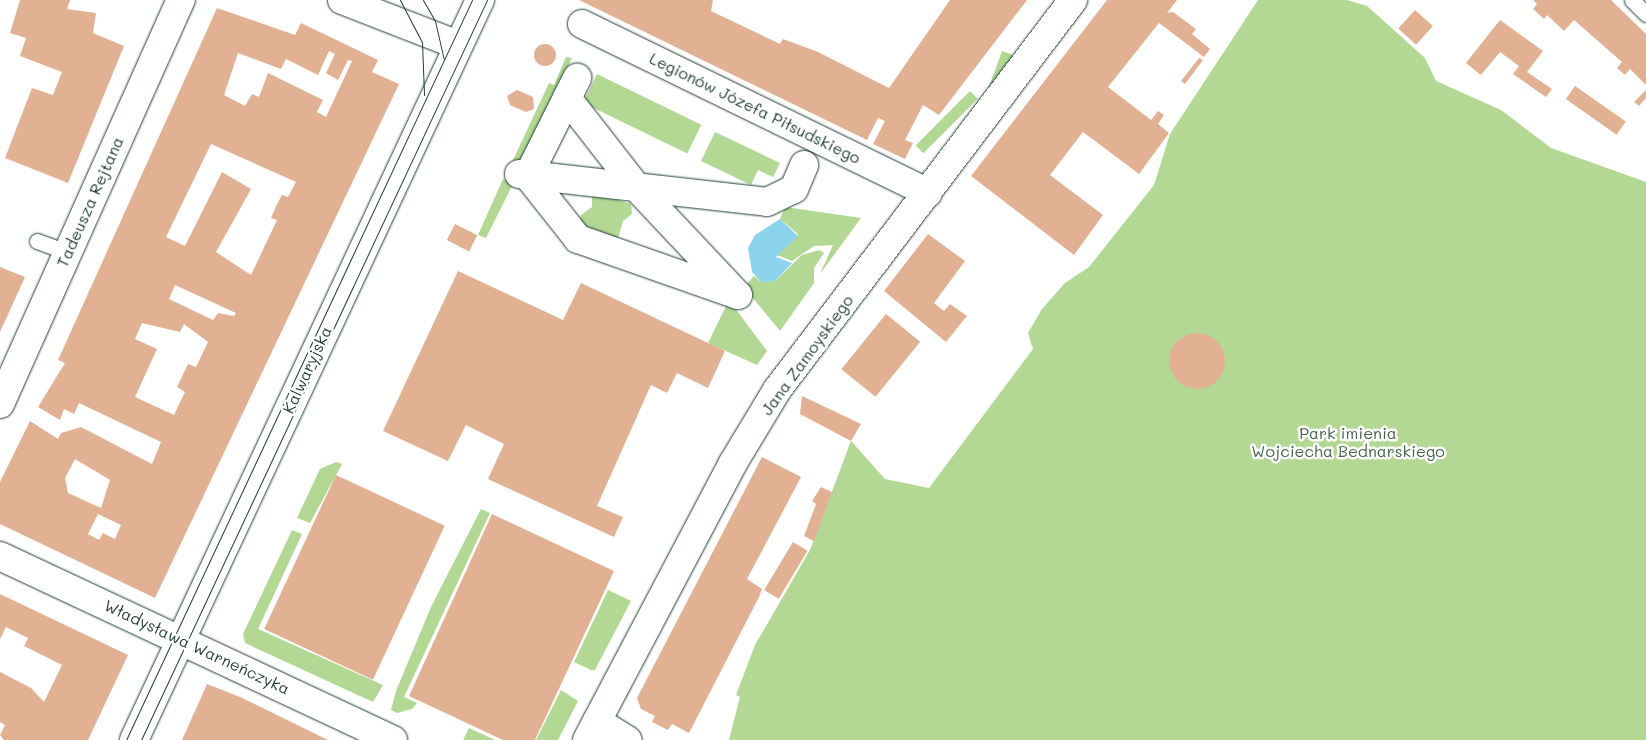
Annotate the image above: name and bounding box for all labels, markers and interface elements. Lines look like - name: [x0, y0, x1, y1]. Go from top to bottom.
- street label: Legionów Józefa Piłsudskiego: [646, 48, 864, 168]
- street label: Tadeusza Rejtana: [53, 134, 127, 270]
- street label: Jana Zamoyskiego: [757, 291, 857, 419]
- street label: Kalwaryjska: [278, 323, 336, 417]
- park label: Park imienia Wojciecha Bednarskiego: [1251, 423, 1445, 461]
- street label: Władysława Warneńczyka: [101, 596, 293, 698]

